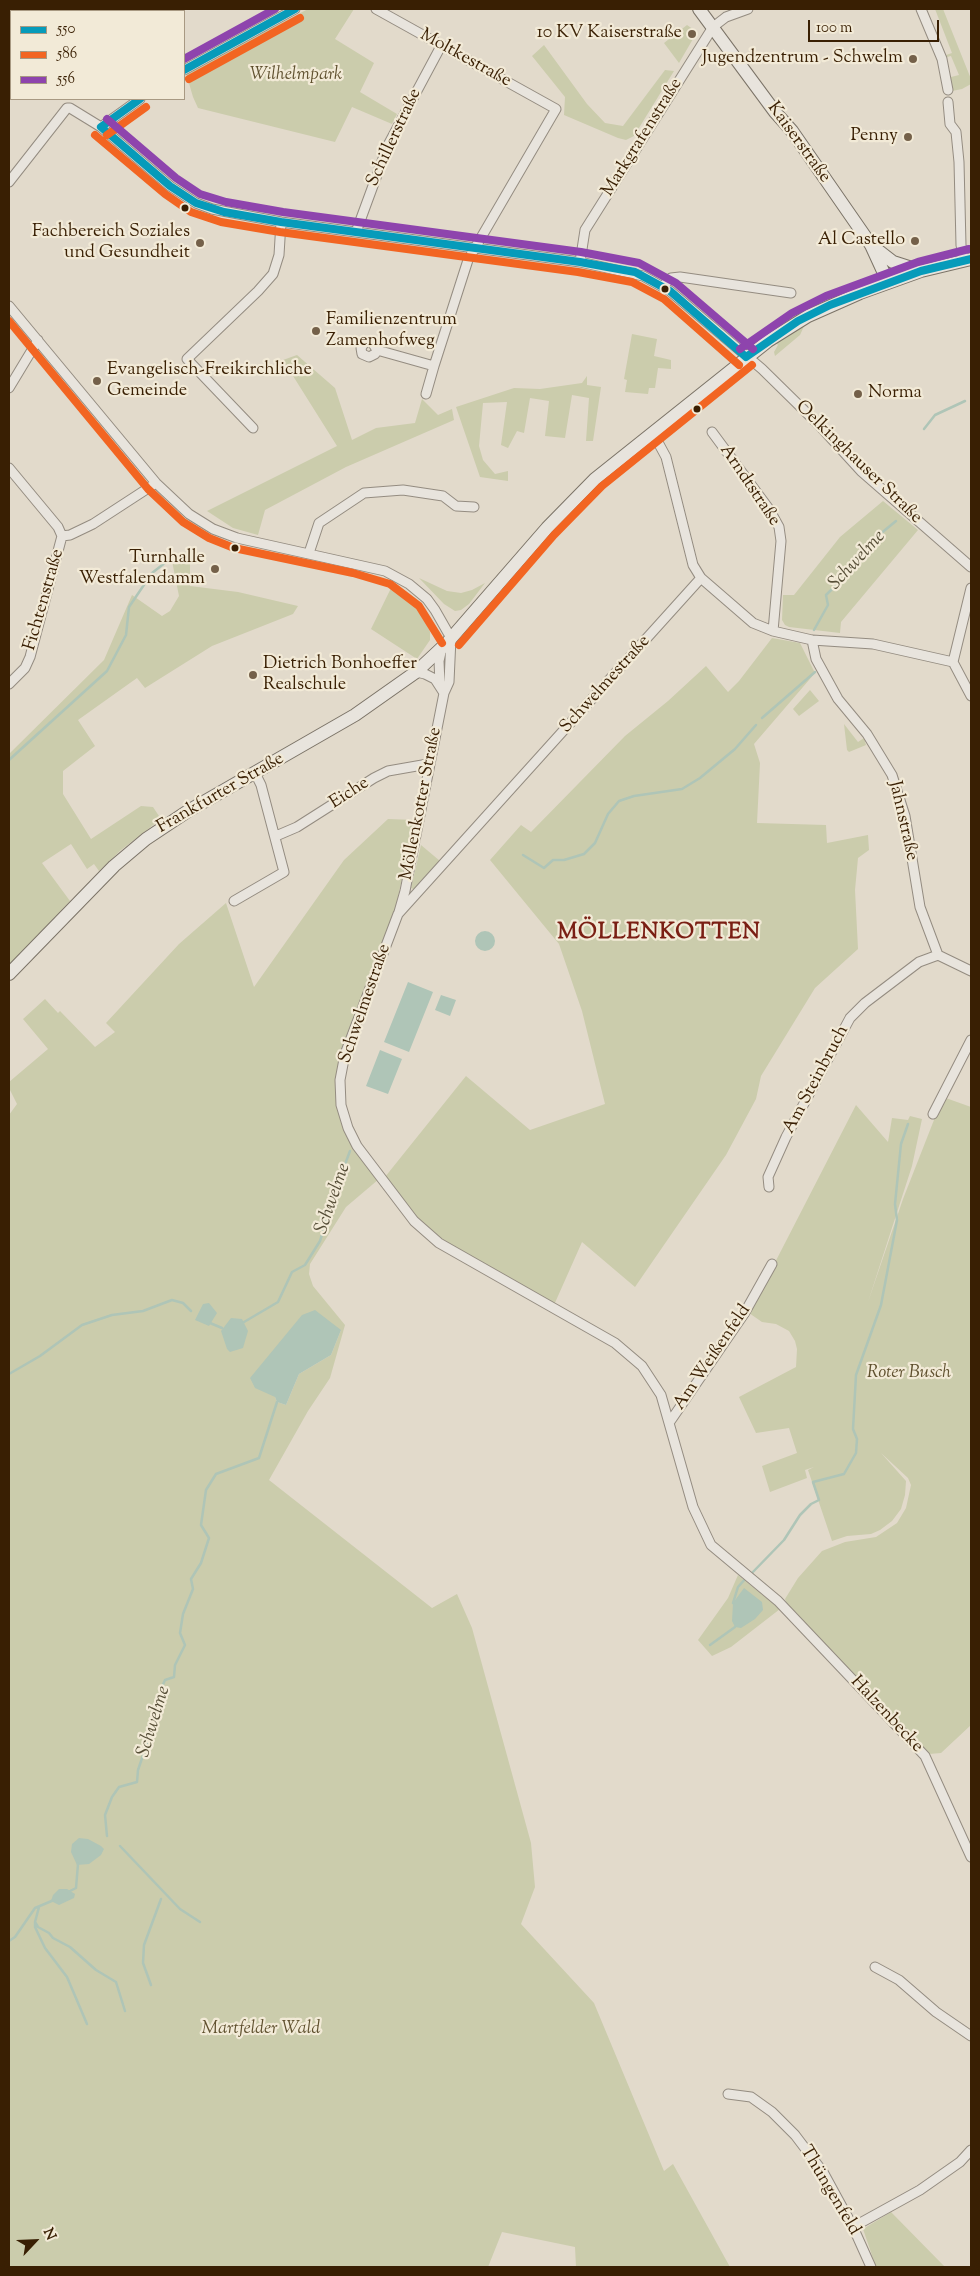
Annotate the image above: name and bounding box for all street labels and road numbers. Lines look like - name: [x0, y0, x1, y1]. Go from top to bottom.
- street label: Moltkestraße: [416, 25, 514, 93]
- street label: Markgrafenstraße: [598, 75, 688, 201]
- street label: Schillerstraße: [363, 86, 427, 190]
- street label: Kaiserstraße: [761, 98, 835, 188]
- street label: Oelkinghauser Straße: [790, 397, 926, 529]
- street label: Arndtstraße: [714, 441, 784, 531]
- street label: Fichtenstraße: [20, 547, 70, 653]
- street label: Schwelmestraße: [556, 631, 656, 739]
- street label: Möllenkotter Straße: [397, 726, 447, 882]
- street label: Frankfurter Straße: [153, 749, 289, 839]
- street label: Eiche: [326, 773, 374, 815]
- street label: Jahnstraße: [882, 779, 922, 863]
- street label: Schwelmestraße: [335, 942, 397, 1066]
- street label: Am Steinbruch: [779, 1022, 855, 1138]
- street label: Am Weißenfeld: [670, 1301, 756, 1415]
- street label: Halzenbecke: [845, 1672, 927, 1758]
- street label: Thüngenfeld: [794, 2142, 864, 2240]

